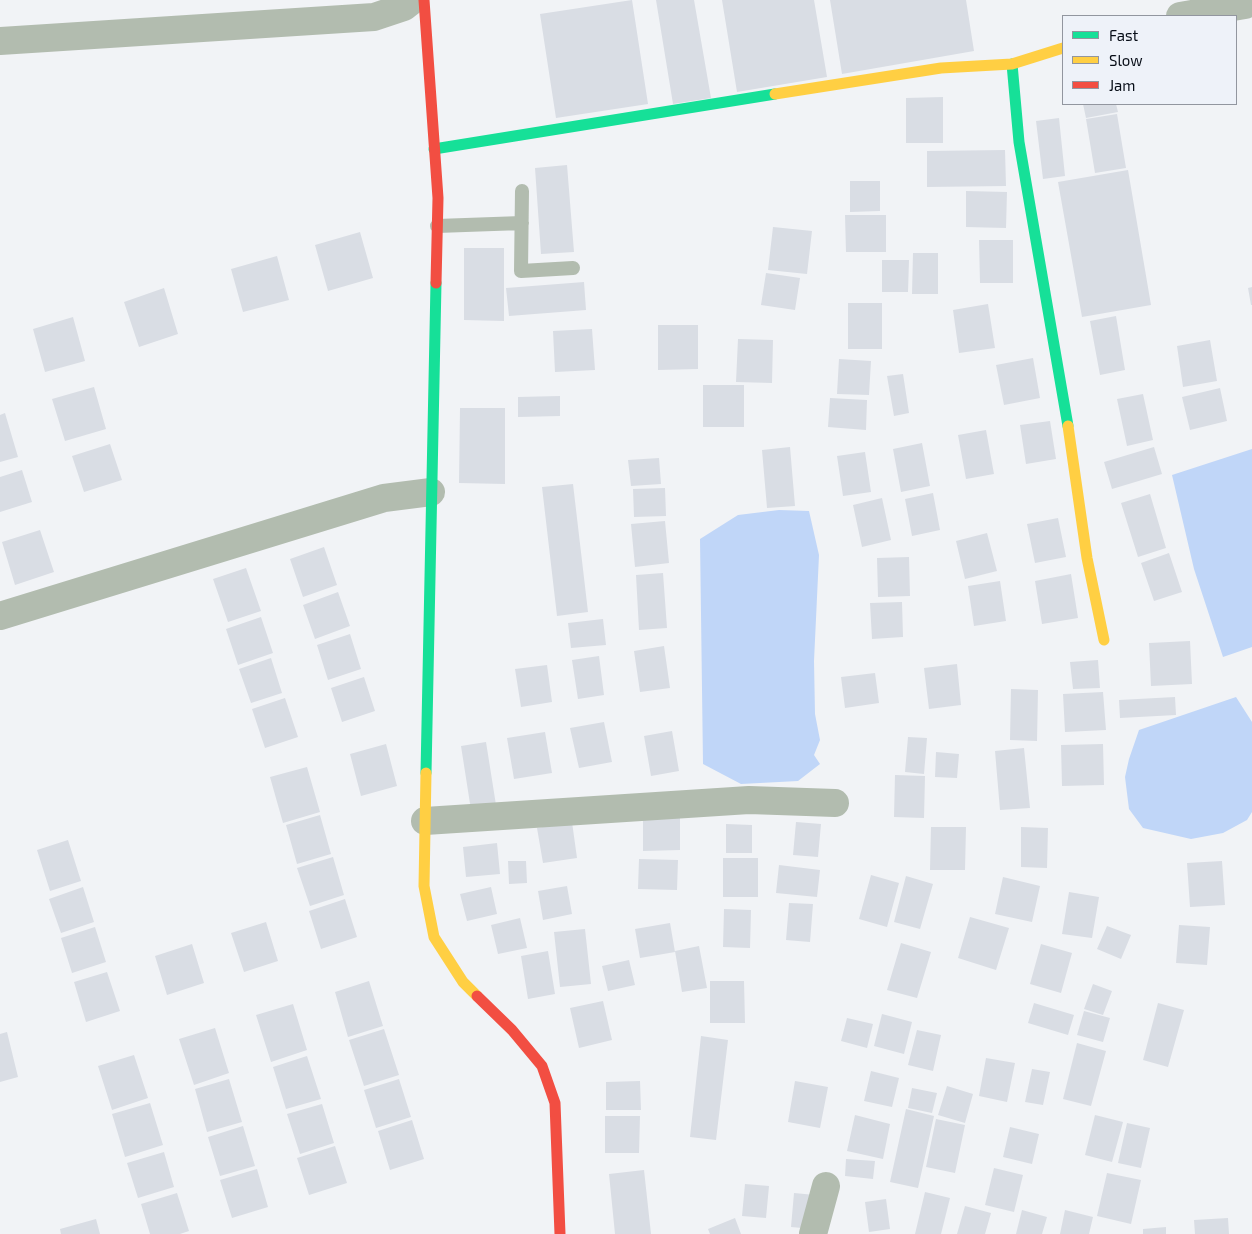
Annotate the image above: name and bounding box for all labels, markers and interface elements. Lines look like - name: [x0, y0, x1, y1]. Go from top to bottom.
- legend: [1062, 15, 1237, 105]
- text: Fast: [1109, 26, 1138, 44]
- text: Slow: [1109, 51, 1143, 69]
- text: Jam: [1109, 76, 1135, 94]

